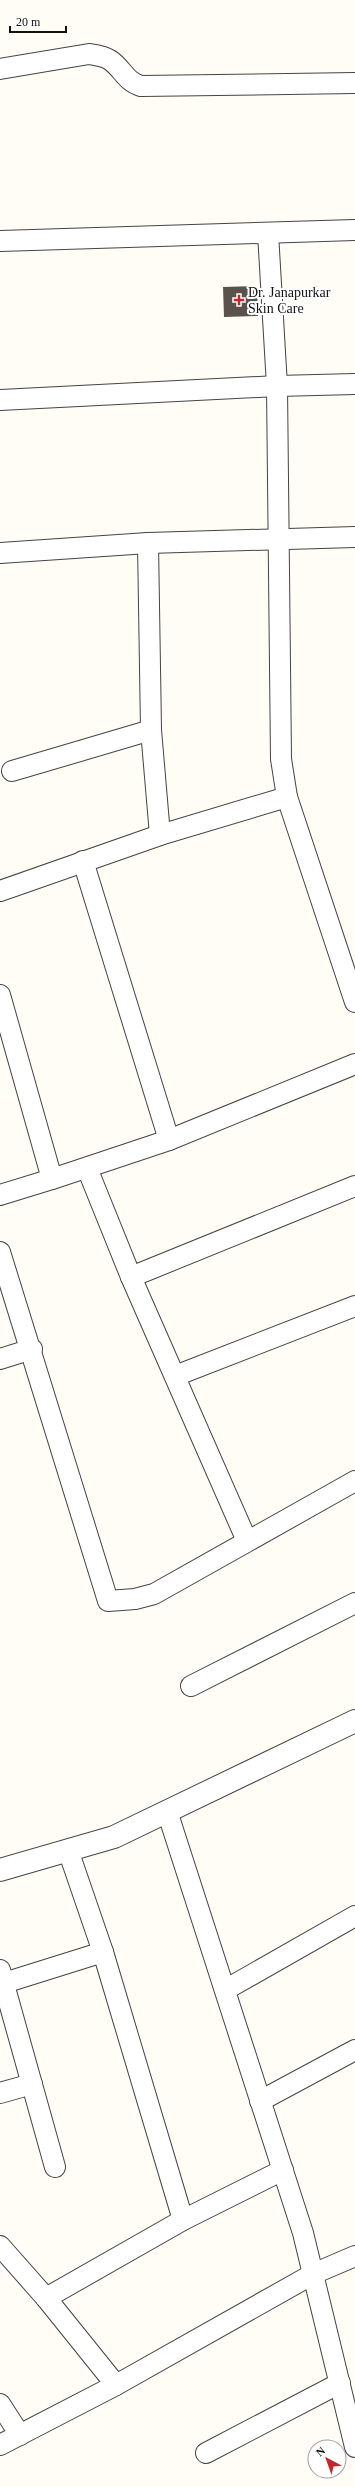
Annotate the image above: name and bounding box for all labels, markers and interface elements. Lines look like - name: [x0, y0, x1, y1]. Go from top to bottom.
- scale bar: [10, 8, 66, 34]
- text: 20 m: [16, 15, 41, 29]
- place label: Dr. Janapurkar Skin Care: [248, 285, 331, 316]
- marker: Dr. Janapurkar Skin Care: [233, 294, 245, 306]
- north arrow: [307, 2439, 347, 2479]
- text: N: [314, 2444, 327, 2459]

